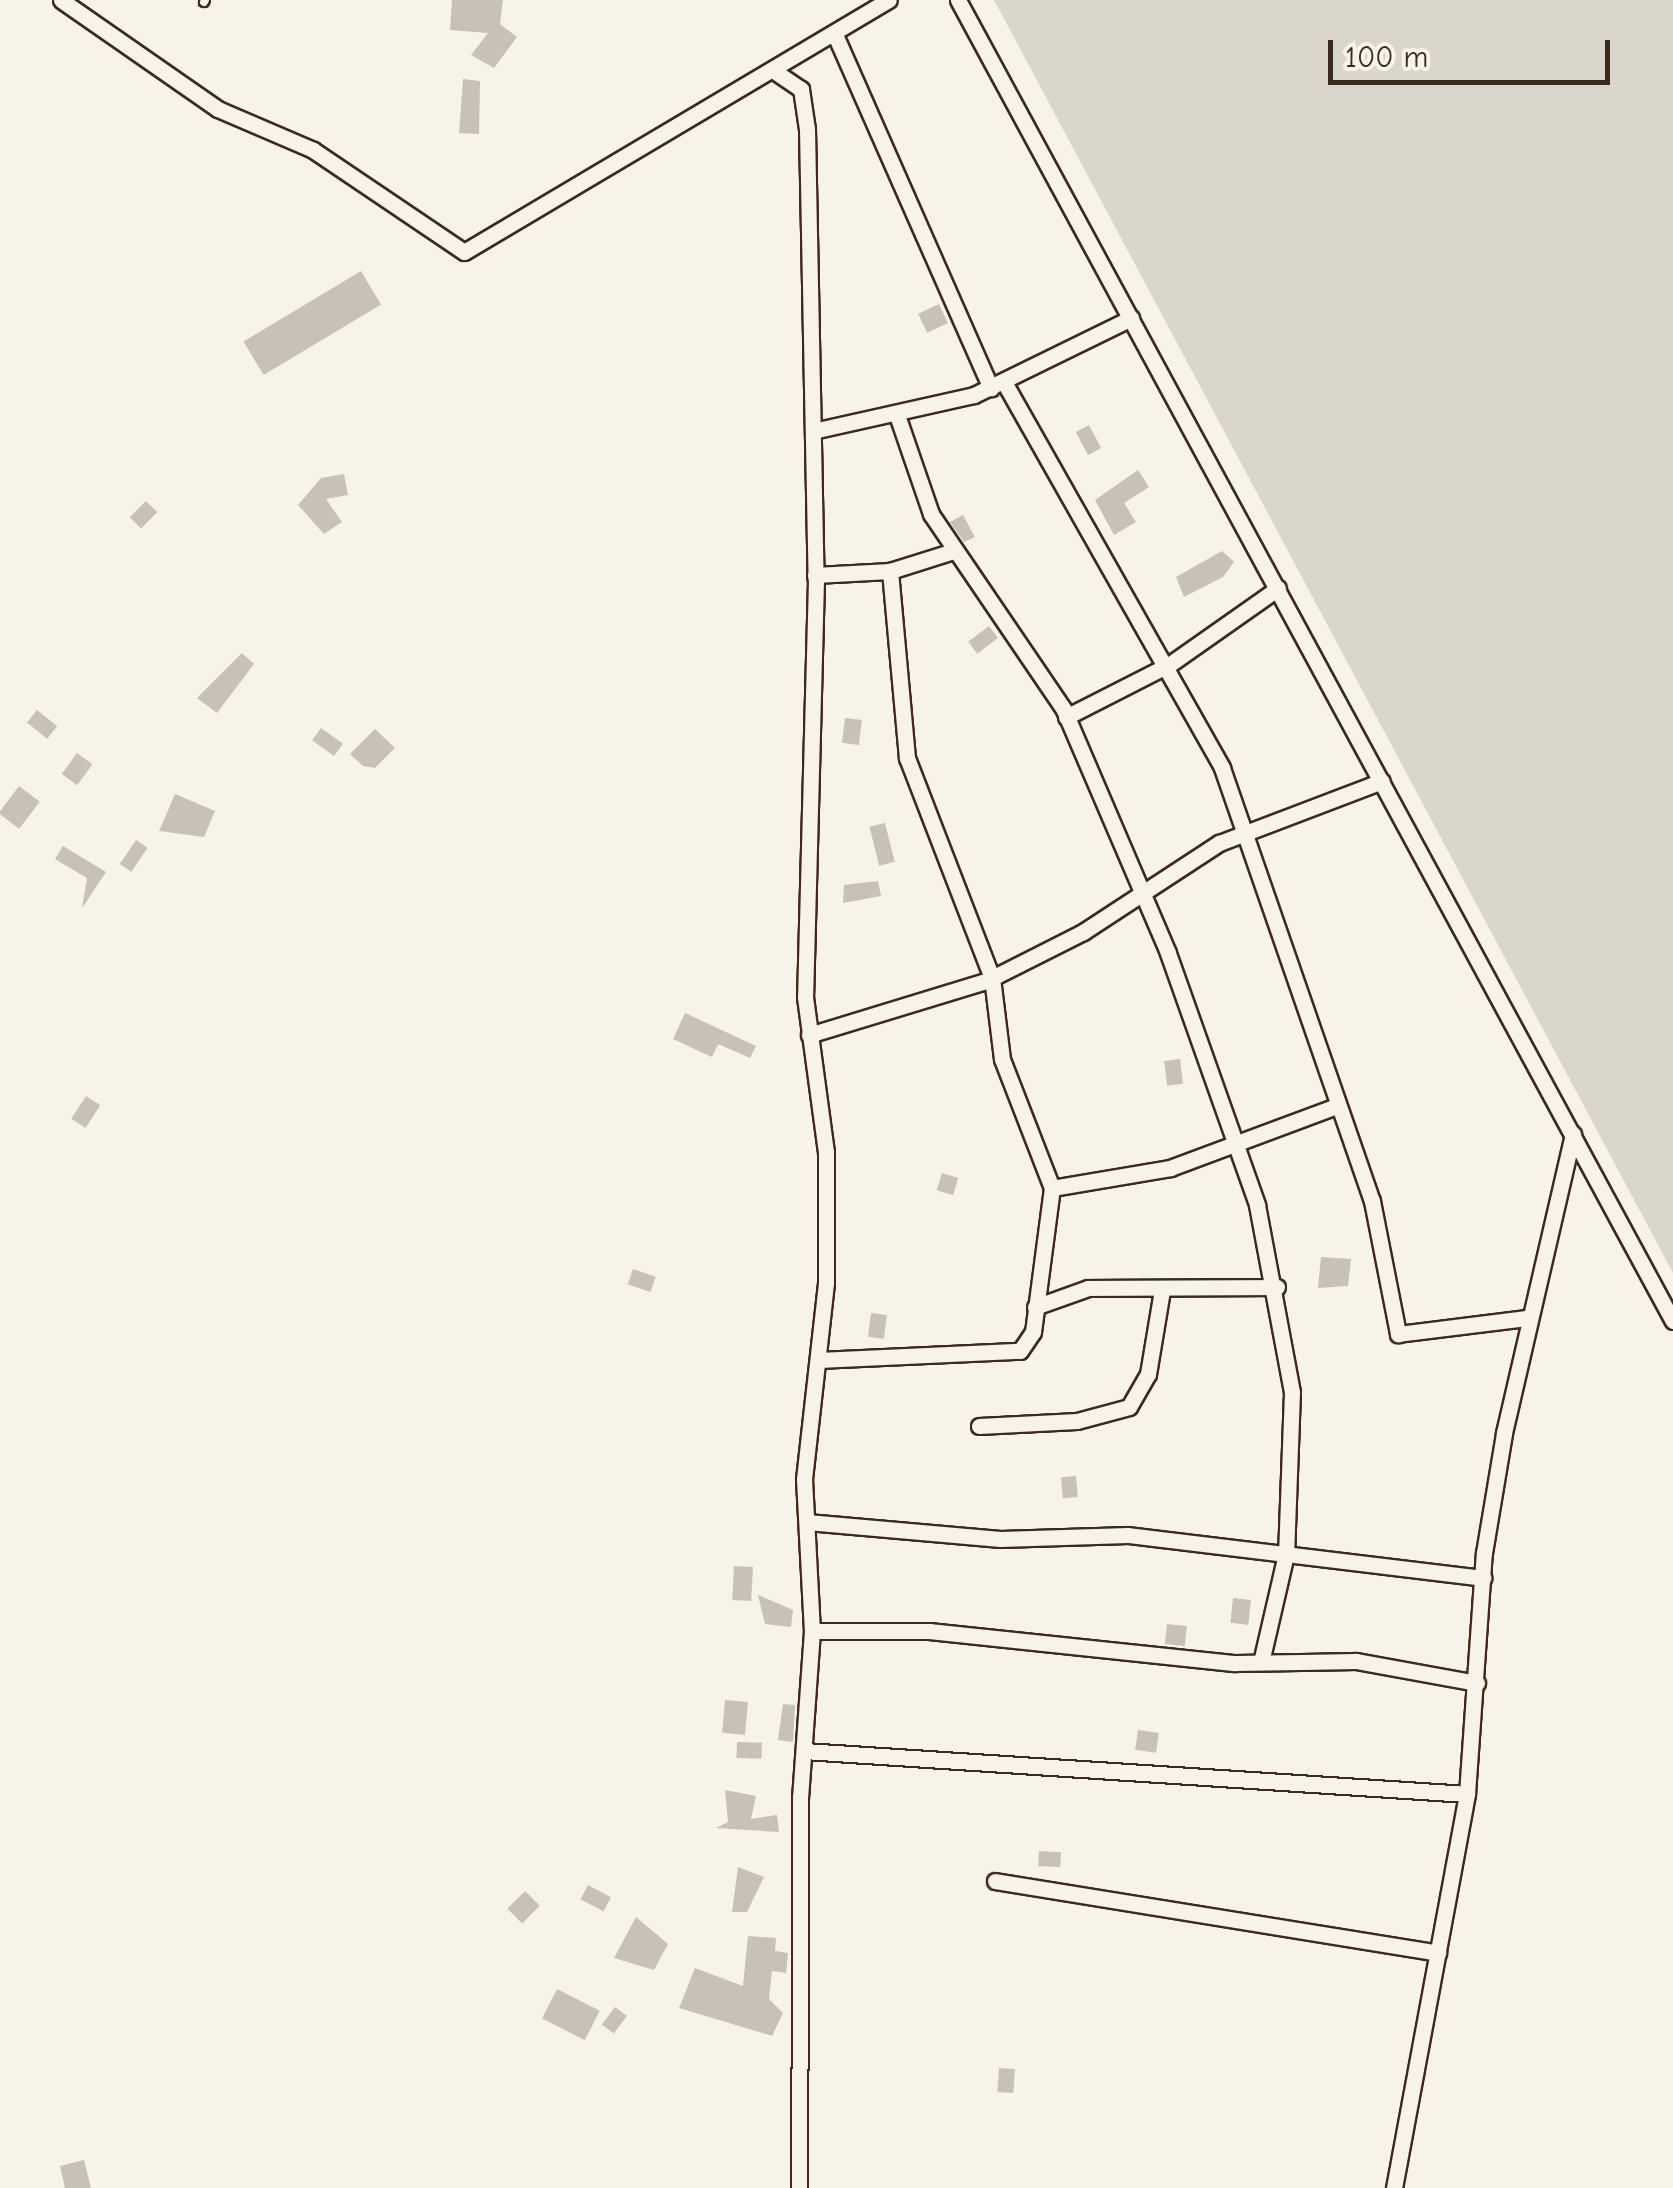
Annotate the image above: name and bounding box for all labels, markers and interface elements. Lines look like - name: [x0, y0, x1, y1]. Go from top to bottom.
- scale bar: [1333, 20, 1616, 82]
- text: 100 m: [1345, 40, 1428, 75]

